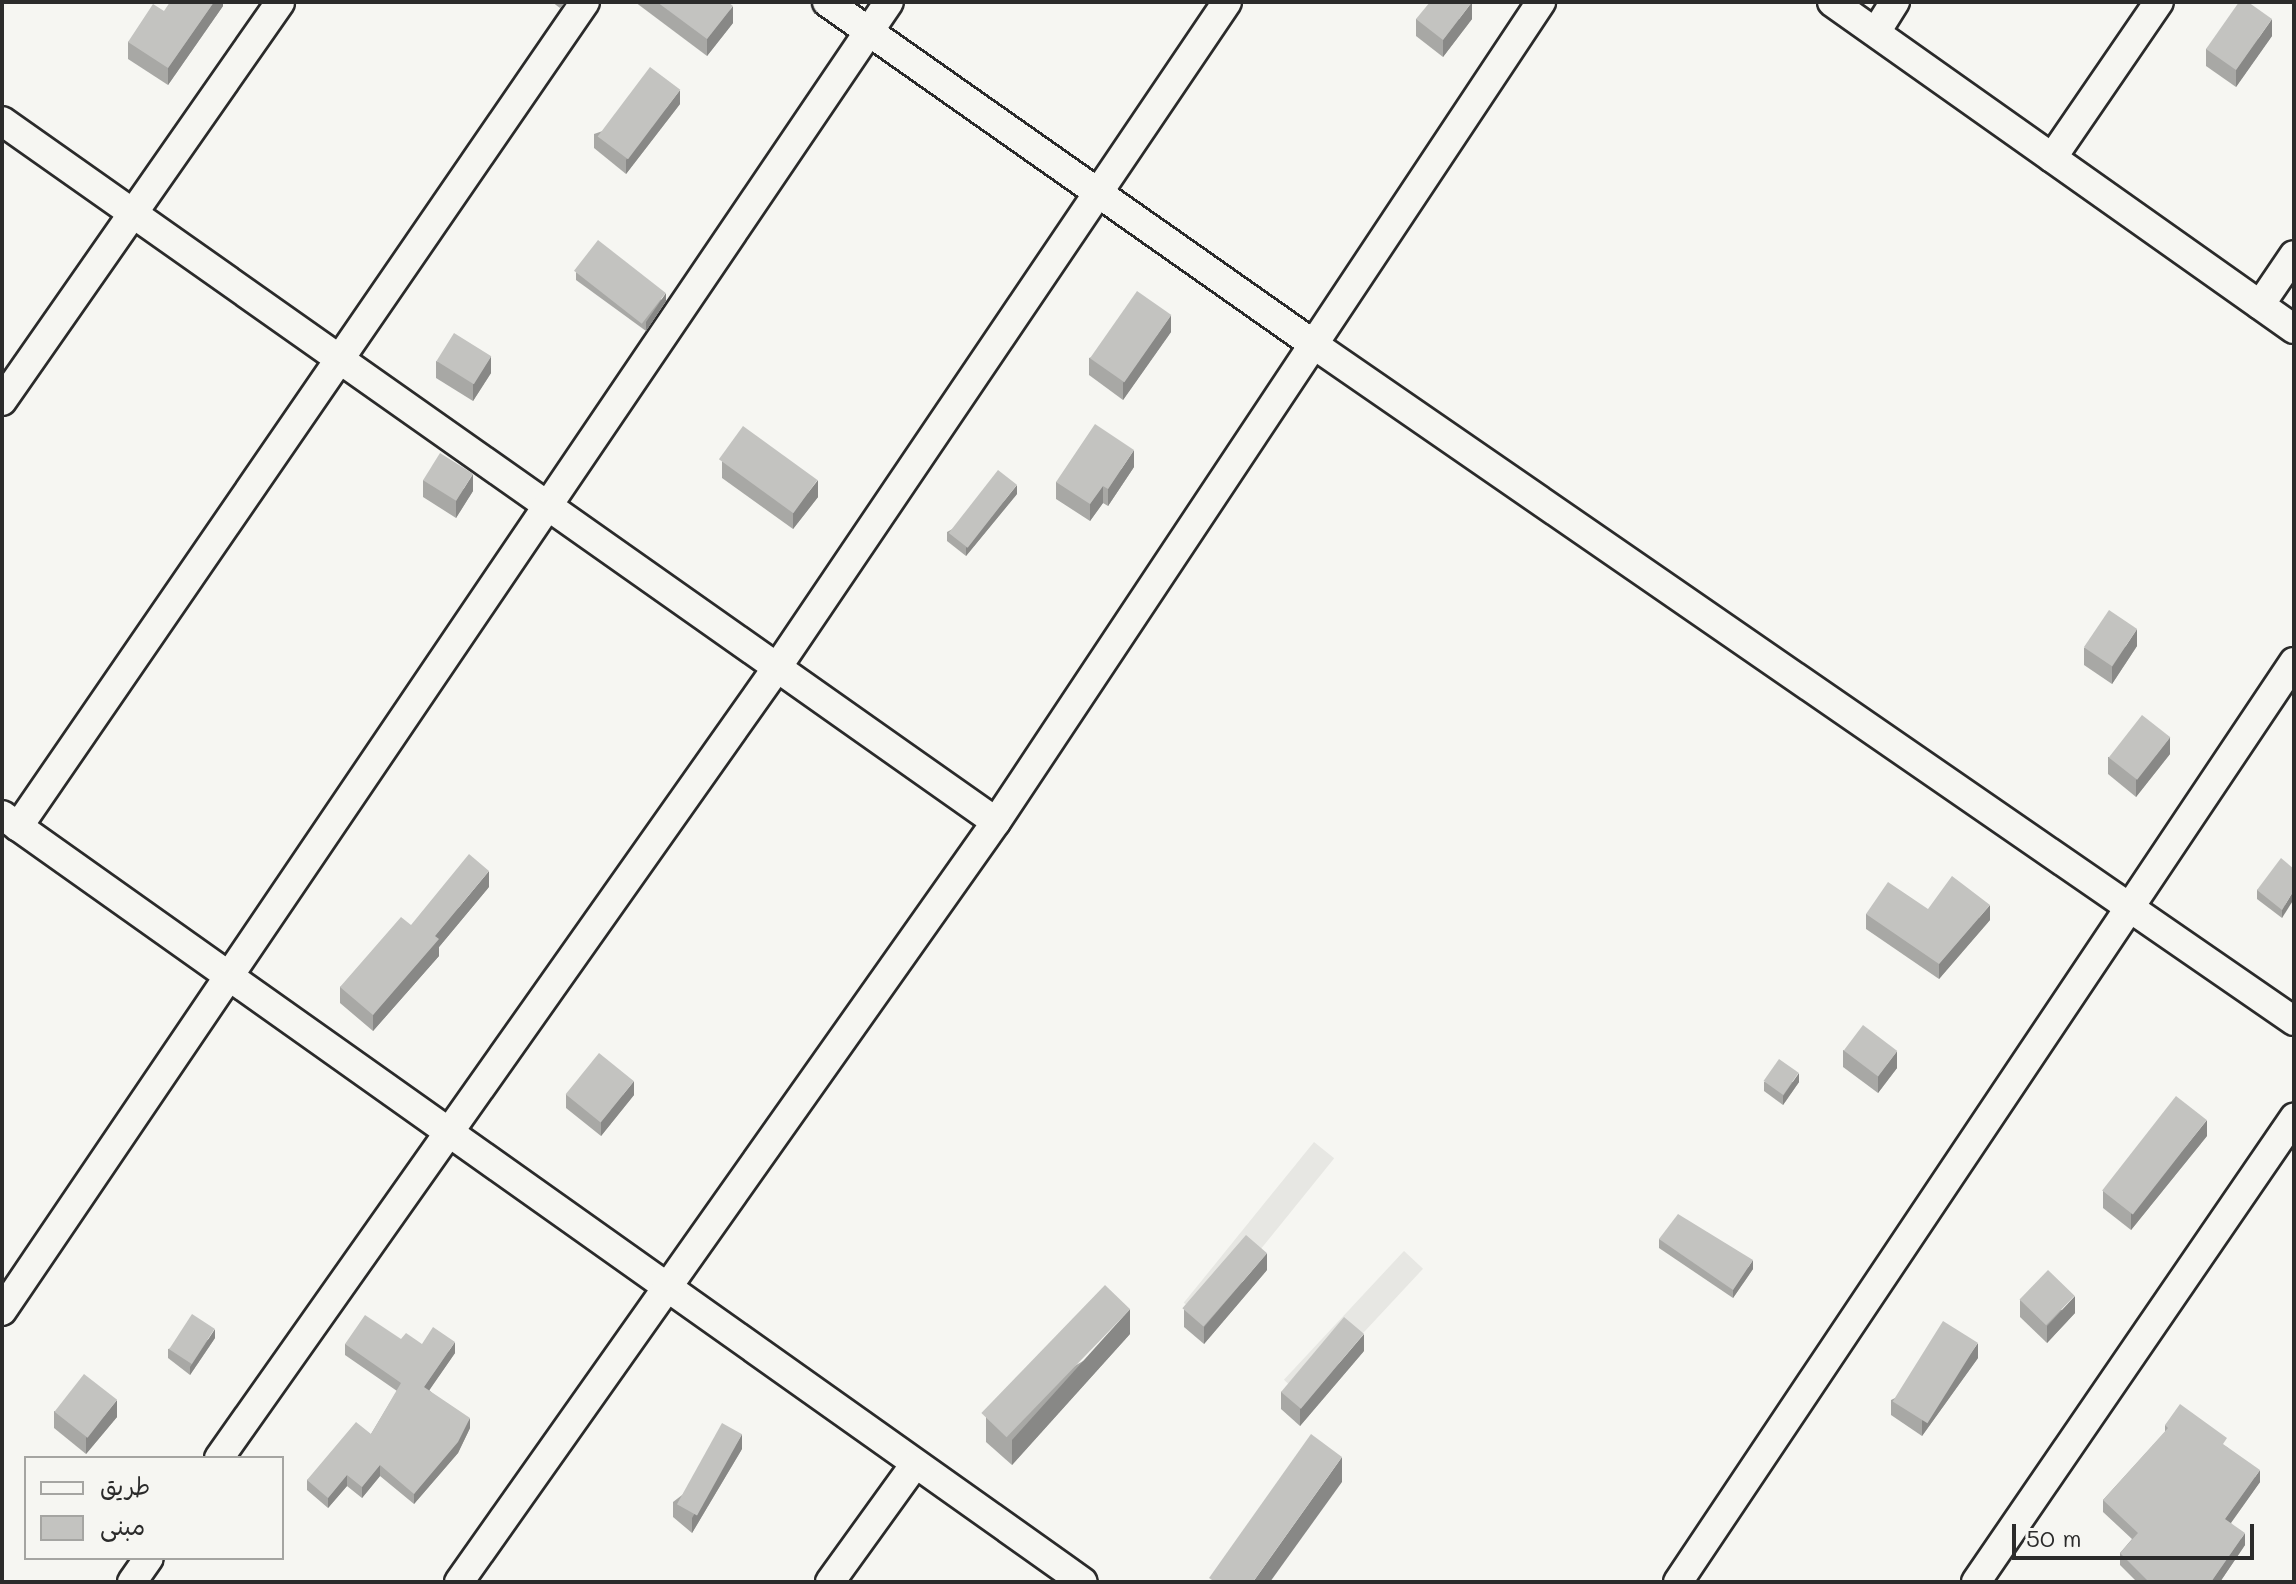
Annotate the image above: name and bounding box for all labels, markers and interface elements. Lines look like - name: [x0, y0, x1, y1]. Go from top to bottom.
- legend: [24, 1456, 284, 1560]
- text: طريق: [100, 1470, 150, 1501]
- scale bar: [2016, 1508, 2258, 1558]
- text: مبنى: [100, 1510, 145, 1541]
- text: 50 m: [2026, 1522, 2082, 1553]

